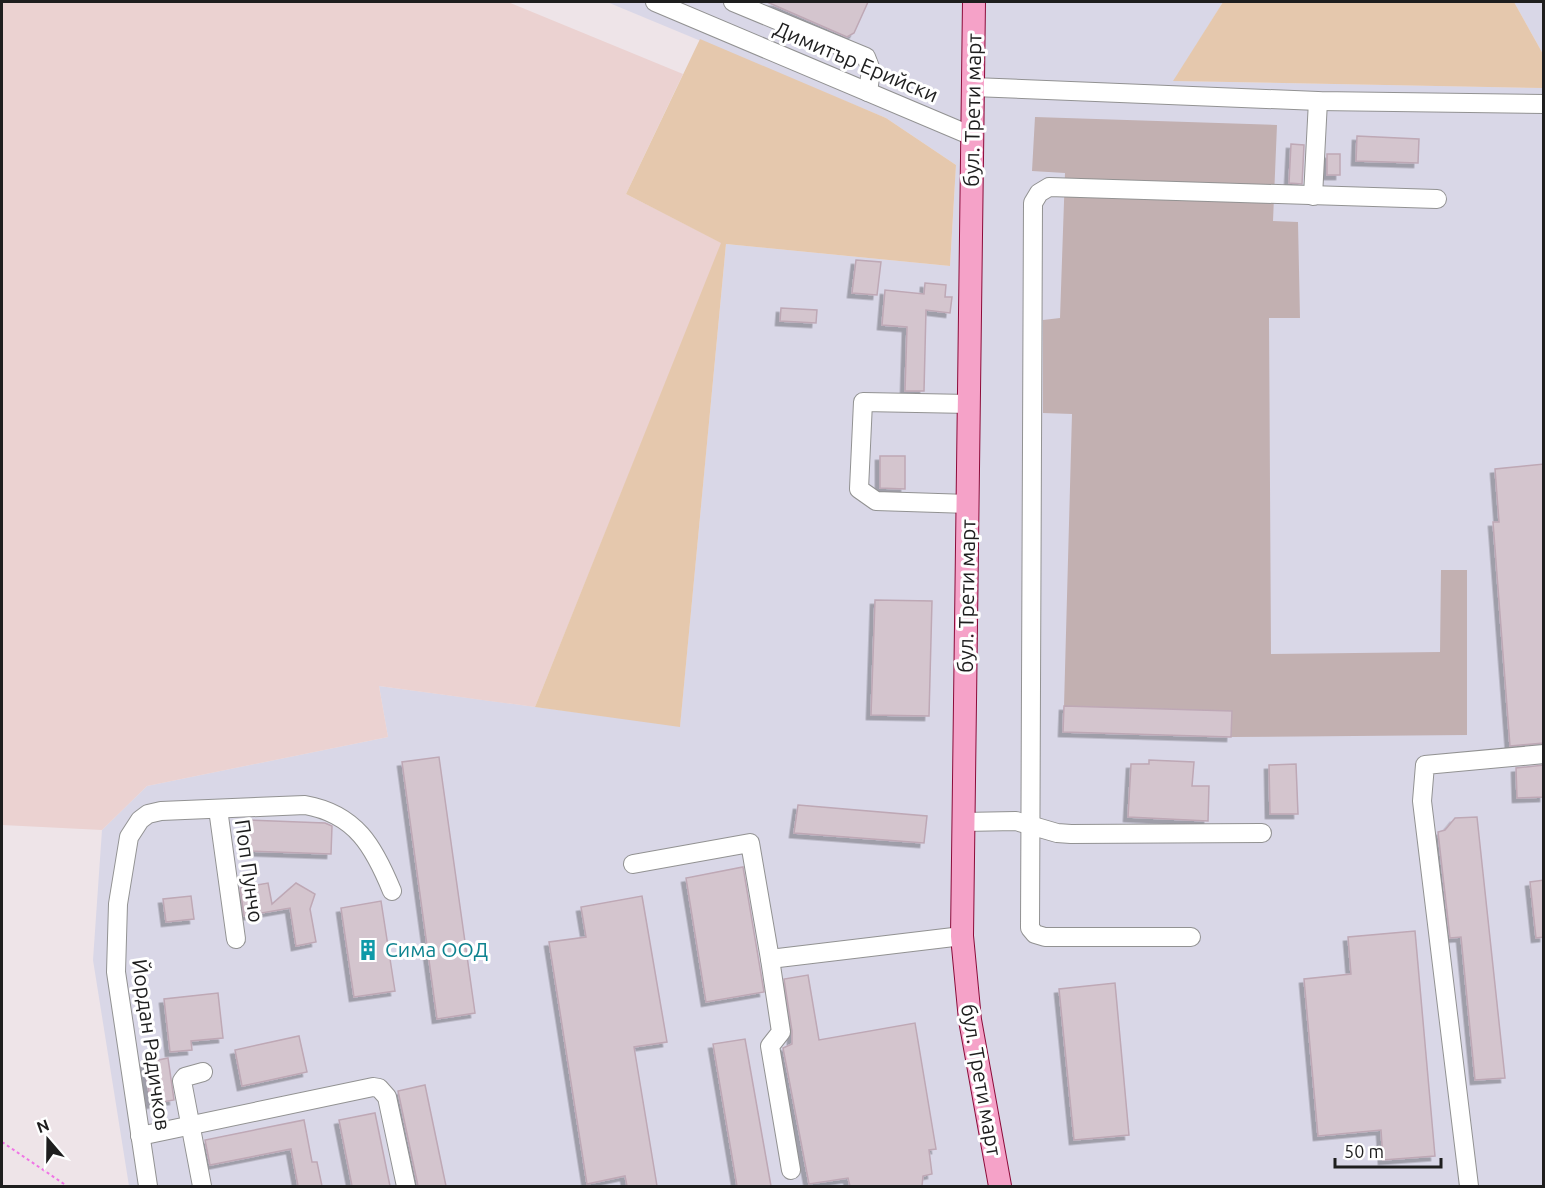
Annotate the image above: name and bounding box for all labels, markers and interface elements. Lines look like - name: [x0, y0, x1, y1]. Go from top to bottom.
- street label: Димитър Ерийски: [771, 16, 942, 106]
- street label: бул. Трети март: [959, 32, 985, 187]
- street label: бул. Трети март: [953, 518, 979, 673]
- street label: Поп Пунчо: [231, 818, 269, 924]
- place label: Сима ООД: [385, 937, 488, 961]
- building icon: Сима ООД: [356, 938, 380, 962]
- street label: Йордан Радичков: [128, 958, 176, 1132]
- street label: бул. Трети март: [957, 1002, 1007, 1158]
- north arrow: [18, 1110, 78, 1170]
- text: N: [34, 1115, 52, 1136]
- scale bar: [1335, 1131, 1442, 1169]
- text: 50 m: [1344, 1141, 1384, 1161]

